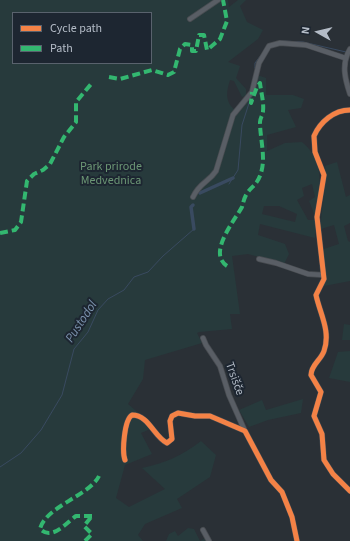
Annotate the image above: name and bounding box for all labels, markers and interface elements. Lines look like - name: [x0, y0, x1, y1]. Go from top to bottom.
- legend: [12, 12, 152, 64]
- north arrow: [298, 12, 338, 52]
- text: Cycle path: [50, 20, 102, 37]
- text: N: [298, 26, 314, 35]
- text: Path: [50, 40, 73, 57]
- park label: Park prirode Medvednica: [80, 160, 142, 188]
- water label: Pustodol: [63, 298, 101, 346]
- street label: Trsišče: [221, 360, 247, 398]

